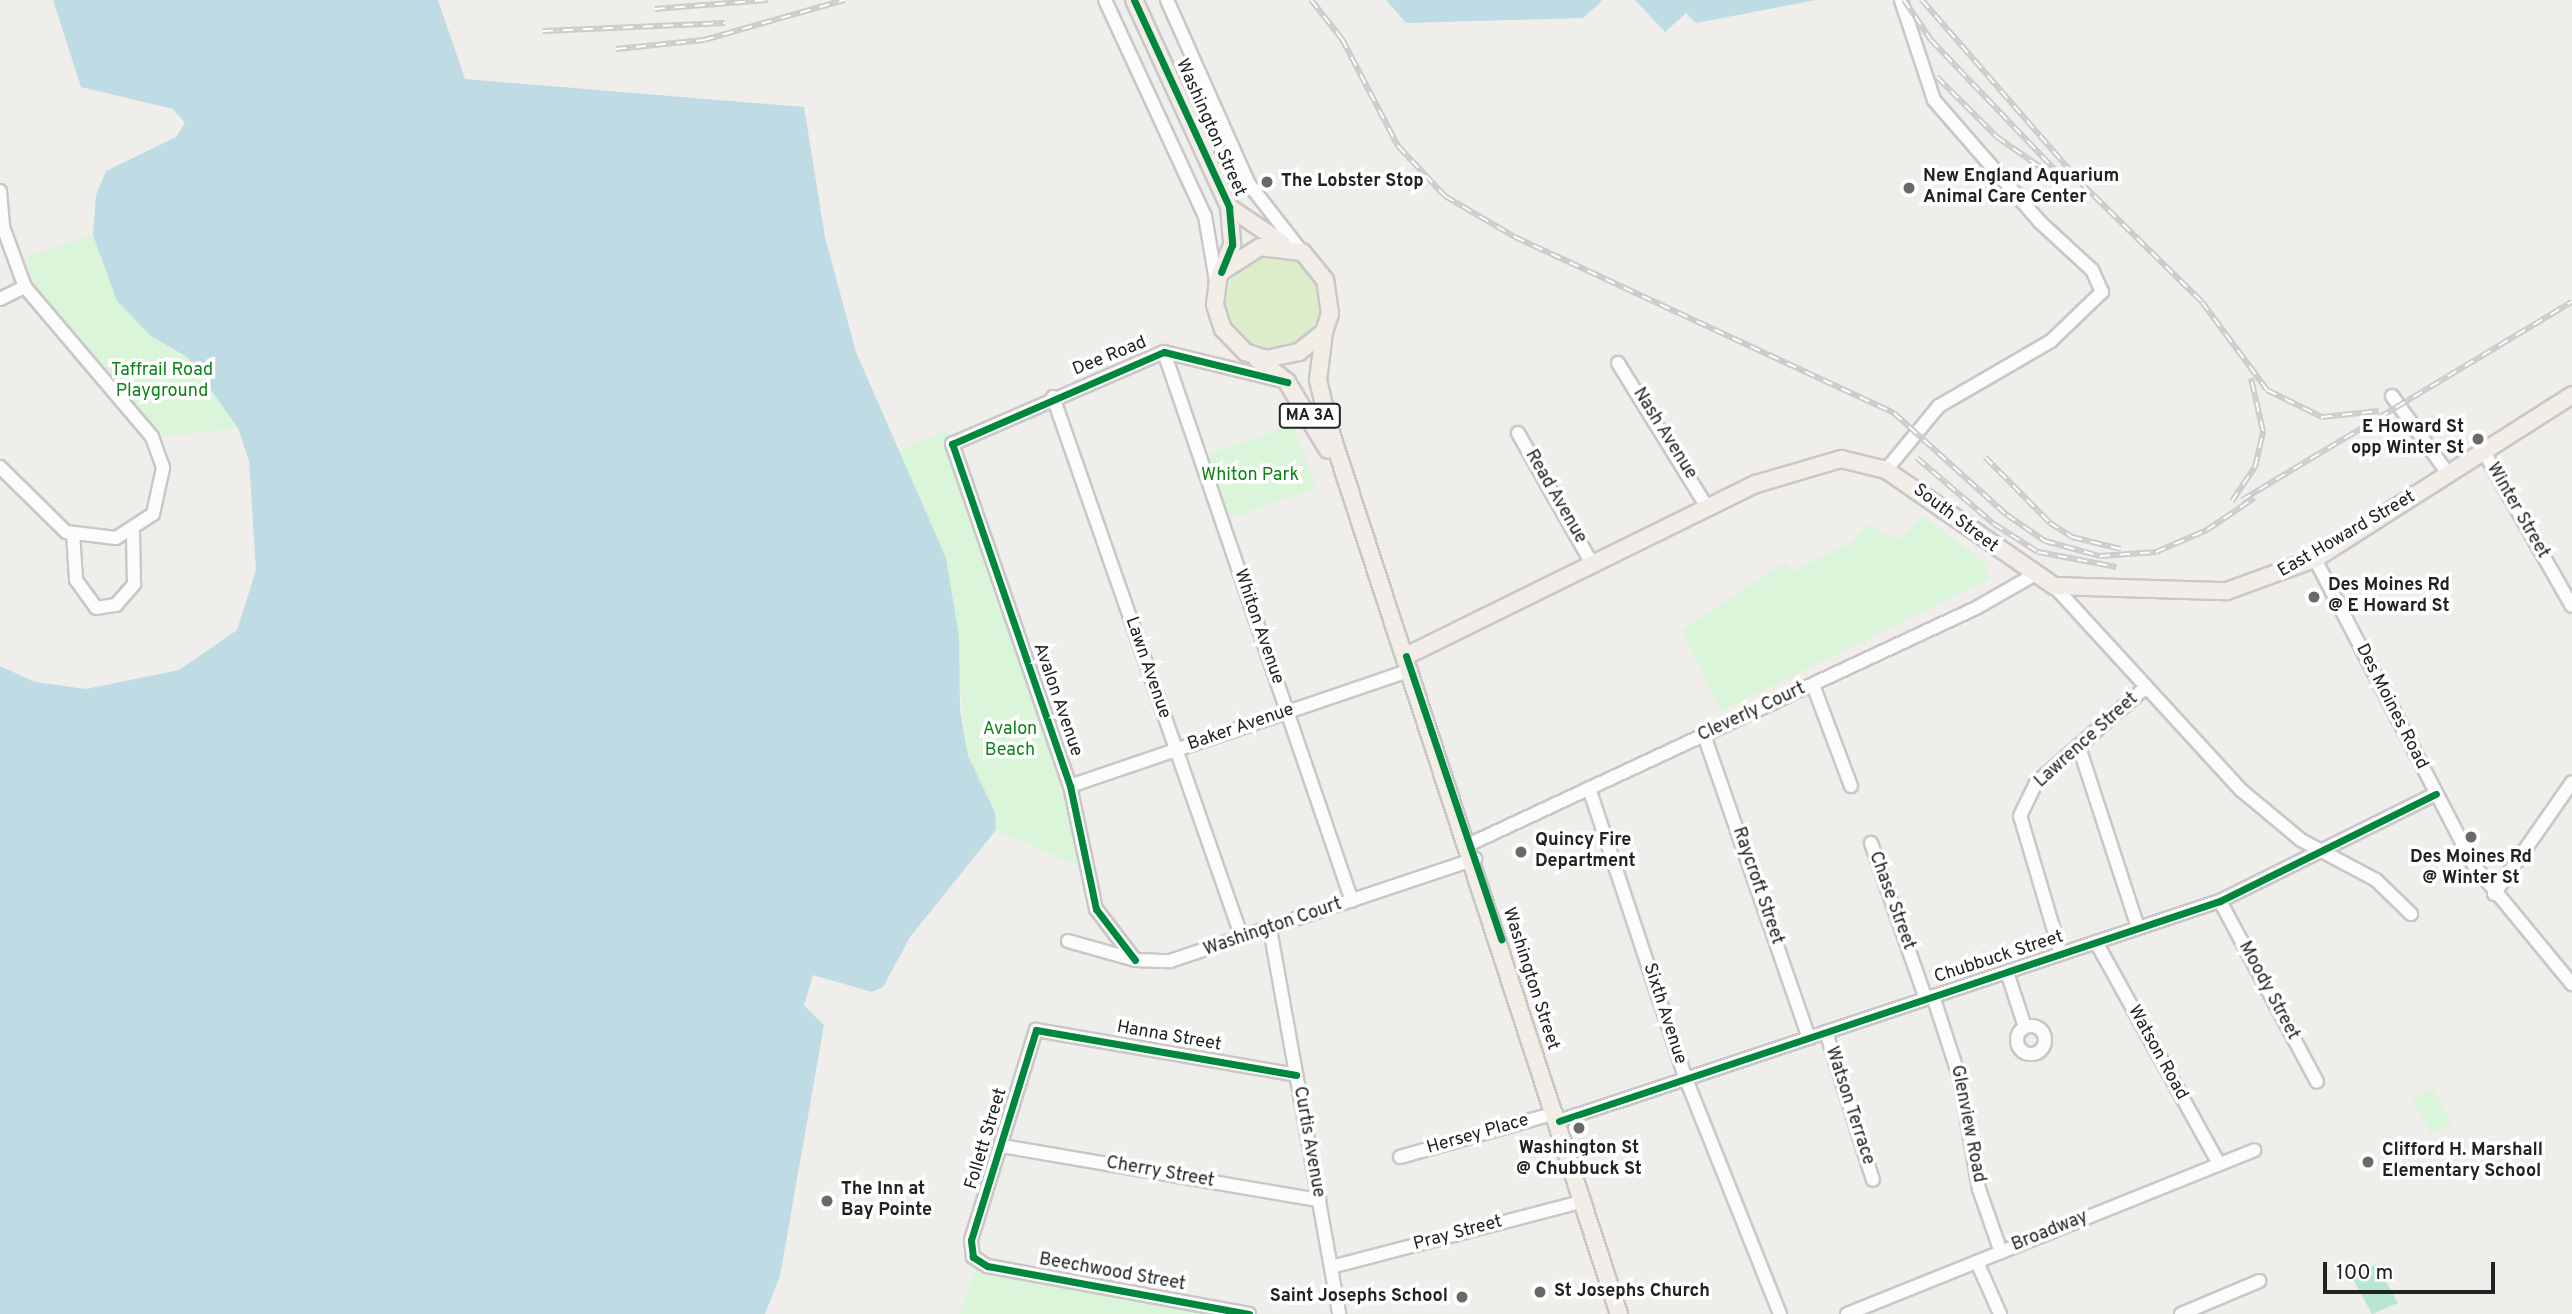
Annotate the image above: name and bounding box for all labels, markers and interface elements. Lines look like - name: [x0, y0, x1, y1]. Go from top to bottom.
- street label: Washington Street: [1170, 56, 1250, 200]
- place label: New England Aquarium Animal Care Center: [1923, 167, 2120, 210]
- place label: The Lobster Stop: [1281, 171, 1424, 193]
- marker: The Lobster Stop: [1259, 174, 1275, 190]
- marker: New England Aquarium Animal Care Center: [1901, 180, 1917, 196]
- street label: Dee Road: [1070, 332, 1150, 382]
- park label: Taffrail Road Playground: [111, 361, 213, 404]
- street label: Nash Avenue: [1627, 384, 1701, 484]
- road number: MA 3A: [1277, 404, 1343, 428]
- place label: E Howard St opp Winter St: [2351, 418, 2464, 460]
- marker: E Howard St opp Winter St: [2470, 431, 2486, 447]
- street label: Read Avenue: [1519, 446, 1591, 548]
- street label: Winter Street: [2481, 459, 2553, 563]
- park label: Whiton Park: [1201, 465, 1299, 487]
- street label: South Street: [1908, 480, 2002, 558]
- street label: East Howard Street: [2275, 487, 2419, 583]
- street label: Whiton Avenue: [1228, 566, 1288, 688]
- place label: Des Moines Rd @ E Howard St: [2328, 576, 2450, 618]
- marker: Des Moines Rd @ E Howard St: [2306, 589, 2322, 605]
- street label: Lawn Avenue: [1119, 614, 1175, 722]
- street label: Avalon Avenue: [1027, 640, 1087, 760]
- street label: Des Moines Road: [2350, 641, 2432, 773]
- street label: Cleverly Court: [1695, 679, 1809, 747]
- street label: Lawrence Street: [2031, 689, 2143, 793]
- street label: Baker Avenue: [1185, 700, 1297, 756]
- park label: Avalon Beach: [983, 720, 1037, 762]
- street label: Raycroft Street: [1727, 824, 1787, 948]
- marker: Des Moines Rd @ Winter St: [2463, 829, 2479, 845]
- place label: Quincy Fire Department: [1535, 831, 1636, 874]
- marker: Quincy Fire Department: [1513, 844, 1529, 860]
- place label: Des Moines Rd @ Winter St: [2410, 848, 2532, 890]
- street label: Chase Street: [1863, 849, 1919, 953]
- street label: Washington Court: [1201, 894, 1345, 962]
- street label: Washington Street: [1497, 905, 1563, 1053]
- street label: Chubbuck Street: [1932, 927, 2066, 989]
- street label: Moody Street: [2233, 938, 2303, 1044]
- street label: Sixth Avenue: [1637, 961, 1691, 1067]
- street label: Watson Road: [2122, 1002, 2192, 1104]
- street label: Hanna Street: [1115, 1017, 1223, 1057]
- street label: Watson Terrace: [1820, 1044, 1878, 1168]
- street label: Glenview Road: [1945, 1063, 1989, 1185]
- street label: Curtis Avenue: [1288, 1084, 1328, 1200]
- street label: Follett Street: [961, 1086, 1013, 1192]
- street label: Hersey Place: [1424, 1110, 1532, 1160]
- marker: Washington St @ Chubbuck St: [1571, 1120, 1587, 1136]
- place label: Washington St @ Chubbuck St: [1516, 1139, 1642, 1182]
- place label: Clifford H. Marshall Elementary School: [2382, 1141, 2543, 1184]
- street label: Cherry Street: [1104, 1153, 1216, 1193]
- marker: Clifford H. Marshall Elementary School: [2360, 1154, 2376, 1170]
- place label: The Inn at Bay Pointe: [841, 1180, 932, 1222]
- marker: The Inn at Bay Pointe: [819, 1193, 835, 1209]
- street label: Broadway: [2009, 1207, 2091, 1257]
- street label: Pray Street: [1411, 1212, 1505, 1256]
- scale bar: [2327, 1248, 2498, 1292]
- street label: Beechwood Street: [1037, 1249, 1187, 1297]
- text: 100 m: [2336, 1260, 2393, 1287]
- place label: St Josephs Church: [1554, 1281, 1710, 1303]
- marker: St Josephs Church: [1532, 1284, 1548, 1300]
- place label: Saint Josephs School: [1270, 1286, 1448, 1308]
- marker: Saint Josephs School: [1454, 1289, 1470, 1305]

